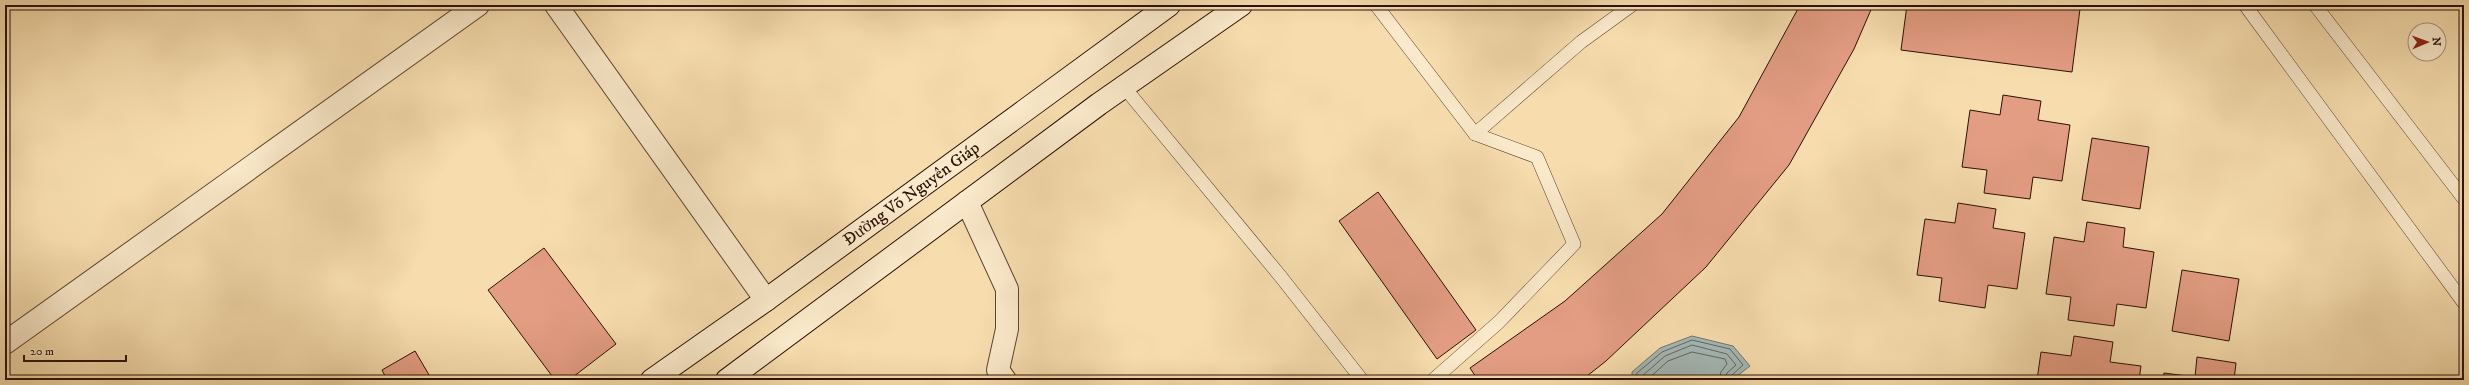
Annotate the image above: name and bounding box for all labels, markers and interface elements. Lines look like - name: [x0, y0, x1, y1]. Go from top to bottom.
- north arrow: [2407, 22, 2447, 62]
- text: N: [2429, 37, 2443, 46]
- street label: Đường Võ Nguyên Giáp: [839, 137, 984, 251]
- scale bar: [24, 337, 126, 363]
- text: 20 m: [30, 344, 54, 359]

